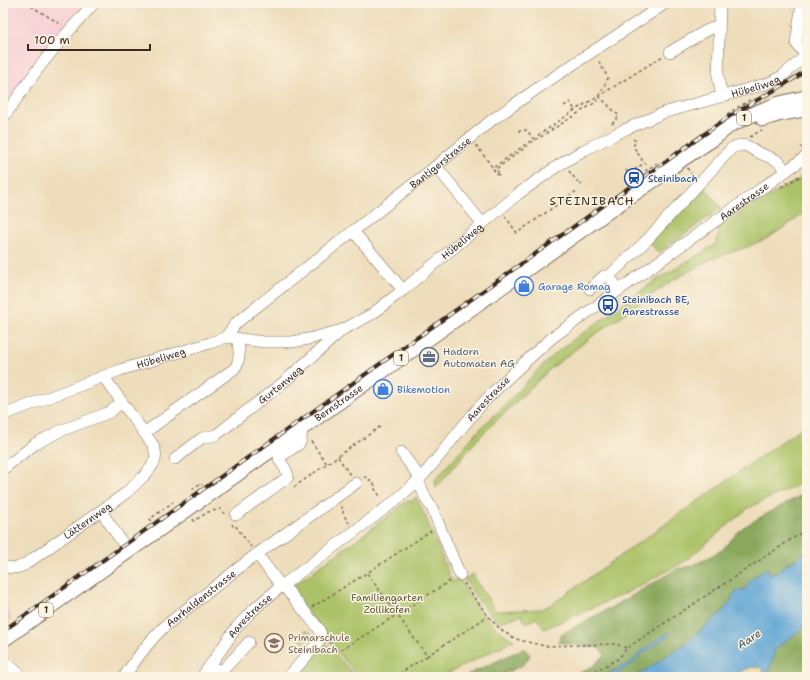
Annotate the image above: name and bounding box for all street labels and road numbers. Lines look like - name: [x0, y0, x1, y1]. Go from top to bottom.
- street label: Hübeliweg: [730, 72, 782, 100]
- road number: 1: [737, 111, 751, 125]
- street label: Bantigerstrasse: [407, 134, 474, 191]
- street label: Aarestrasse: [717, 179, 772, 223]
- street label: Hübeliweg: [439, 220, 486, 262]
- street label: Hübeliweg: [135, 345, 187, 372]
- road number: 1: [394, 351, 408, 365]
- street label: Gurtenweg: [255, 363, 305, 407]
- street label: Aarestrasse: [464, 373, 513, 424]
- street label: Bernstrasse: [312, 381, 366, 424]
- street label: Lätternweg: [61, 499, 114, 542]
- street label: Aarhaldenstrasse: [163, 567, 239, 630]
- street label: Aarestrasse: [225, 591, 275, 641]
- road number: 1: [39, 603, 53, 617]

